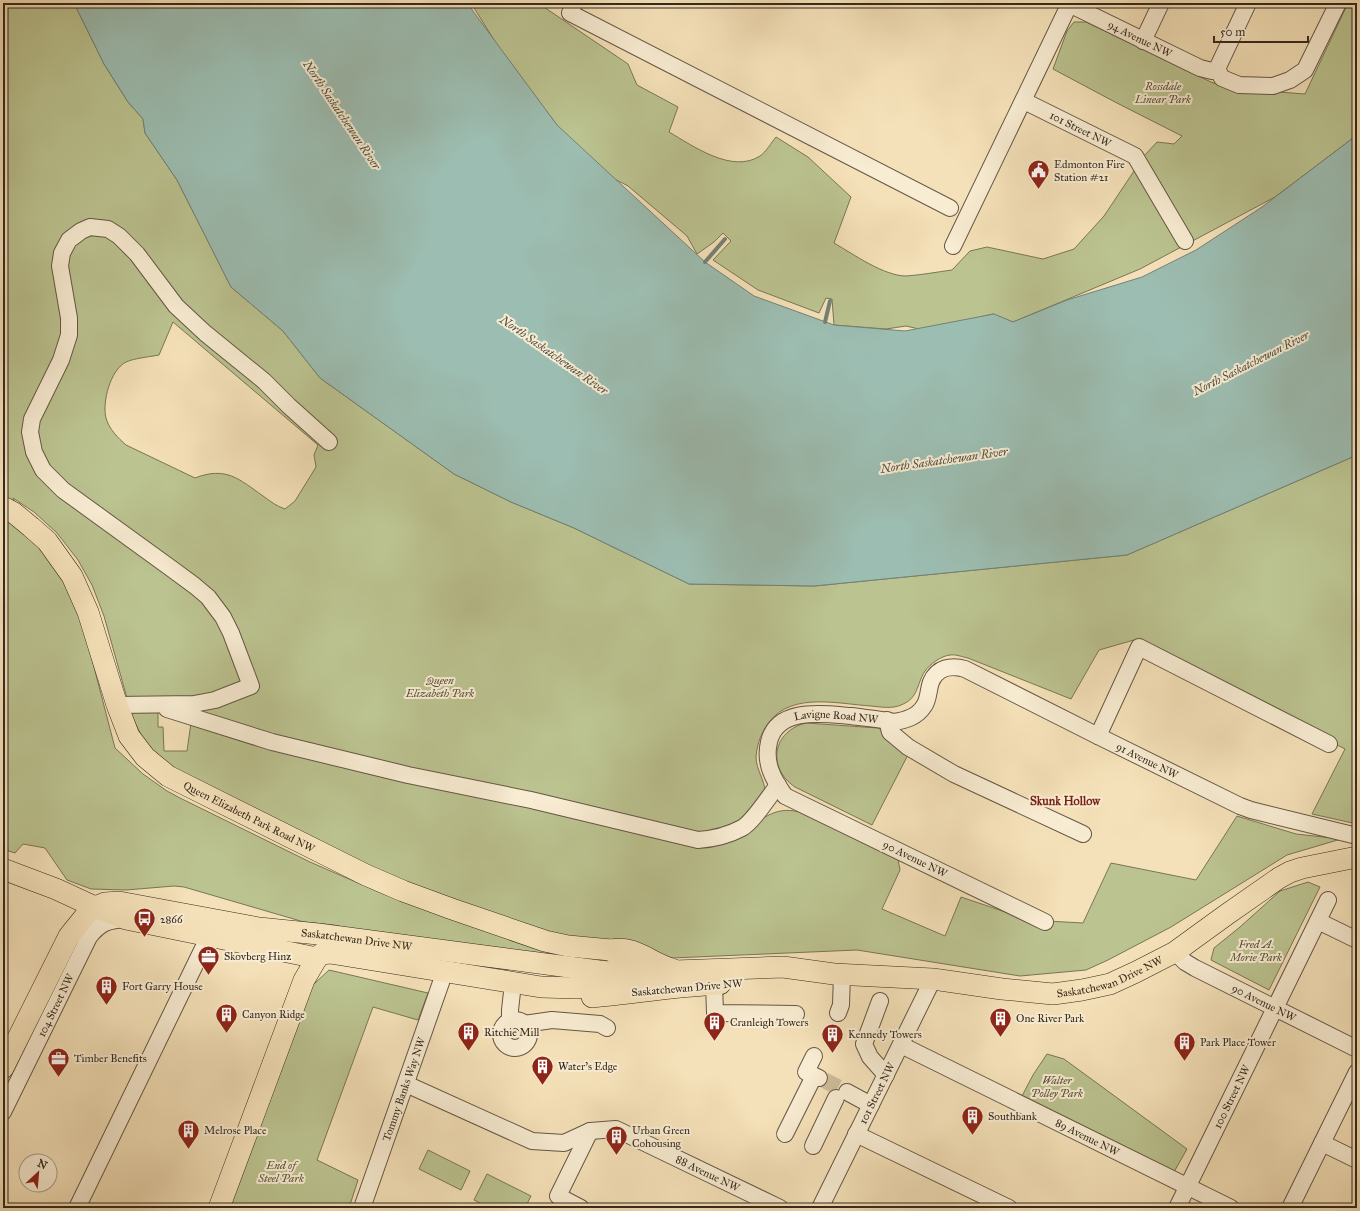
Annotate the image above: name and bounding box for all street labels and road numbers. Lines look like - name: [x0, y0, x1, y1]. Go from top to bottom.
- street label: 94 Avenue NW: [1106, 18, 1175, 60]
- street label: 101 Street NW: [1048, 108, 1114, 150]
- street label: Lavigne Road NW: [792, 707, 879, 726]
- street label: 91 Avenue NW: [1114, 740, 1181, 781]
- street label: Queen Elizabeth Park Road NW: [181, 778, 318, 855]
- street label: 90 Avenue NW: [881, 838, 950, 880]
- street label: Saskatchewan Drive NW: [300, 926, 413, 953]
- street label: Saskatchewan Drive NW: [1056, 953, 1165, 1000]
- street label: 104 Street NW: [34, 971, 77, 1039]
- street label: Saskatchewan Drive NW: [631, 977, 744, 999]
- street label: 90 Avenue NW: [1230, 981, 1299, 1024]
- street label: Tommy Banks Way NW: [379, 1035, 428, 1143]
- street label: 101 Street NW: [856, 1060, 898, 1126]
- street label: 100 Street NW: [1211, 1062, 1253, 1131]
- street label: 89 Avenue NW: [1053, 1116, 1122, 1159]
- street label: 88 Avenue NW: [674, 1152, 742, 1194]

